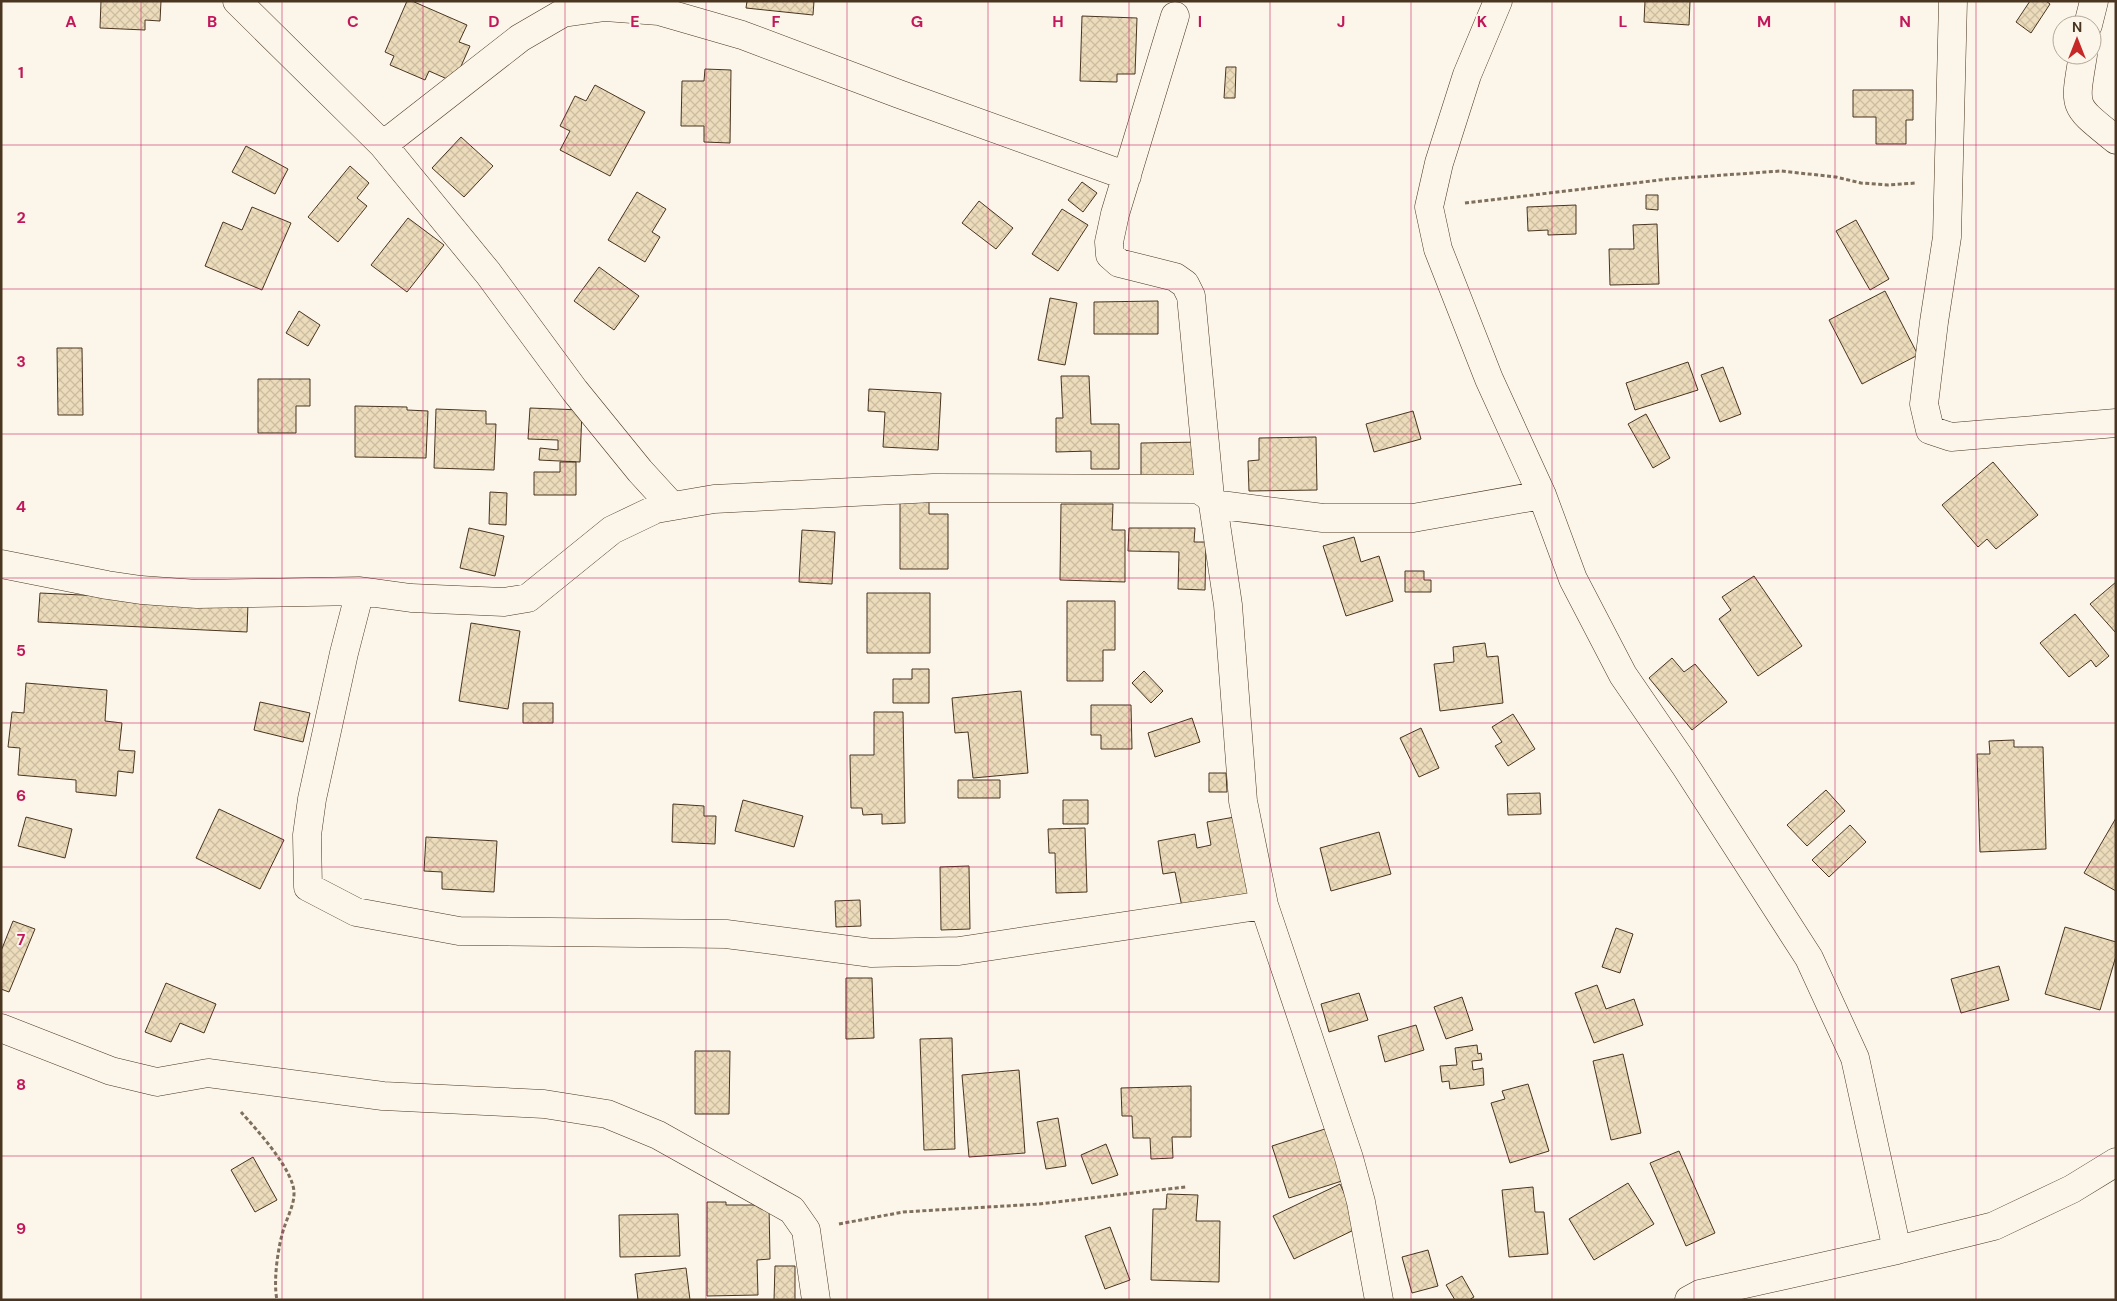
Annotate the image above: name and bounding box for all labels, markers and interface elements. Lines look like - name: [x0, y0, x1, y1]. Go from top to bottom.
- text: A: [65, 11, 77, 32]
- text: B: [207, 11, 217, 32]
- text: C: [347, 11, 359, 32]
- text: D: [488, 11, 500, 32]
- text: E: [630, 11, 640, 32]
- text: F: [772, 11, 781, 32]
- text: G: [911, 11, 923, 32]
- text: H: [1052, 11, 1064, 32]
- text: I: [1198, 11, 1202, 32]
- text: J: [1337, 11, 1345, 32]
- text: K: [1477, 11, 1488, 32]
- text: L: [1619, 11, 1628, 32]
- text: M: [1757, 11, 1771, 32]
- text: N: [1899, 11, 1911, 32]
- north arrow: [2052, 15, 2102, 65]
- text: N: [2072, 18, 2082, 36]
- text: 1: [18, 62, 24, 83]
- text: 2: [16, 207, 26, 228]
- text: 3: [16, 351, 26, 372]
- text: 4: [16, 496, 26, 517]
- text: 5: [16, 640, 26, 661]
- text: 6: [16, 785, 26, 806]
- text: 7: [17, 929, 26, 950]
- text: 8: [16, 1074, 26, 1095]
- text: 9: [16, 1218, 26, 1239]

